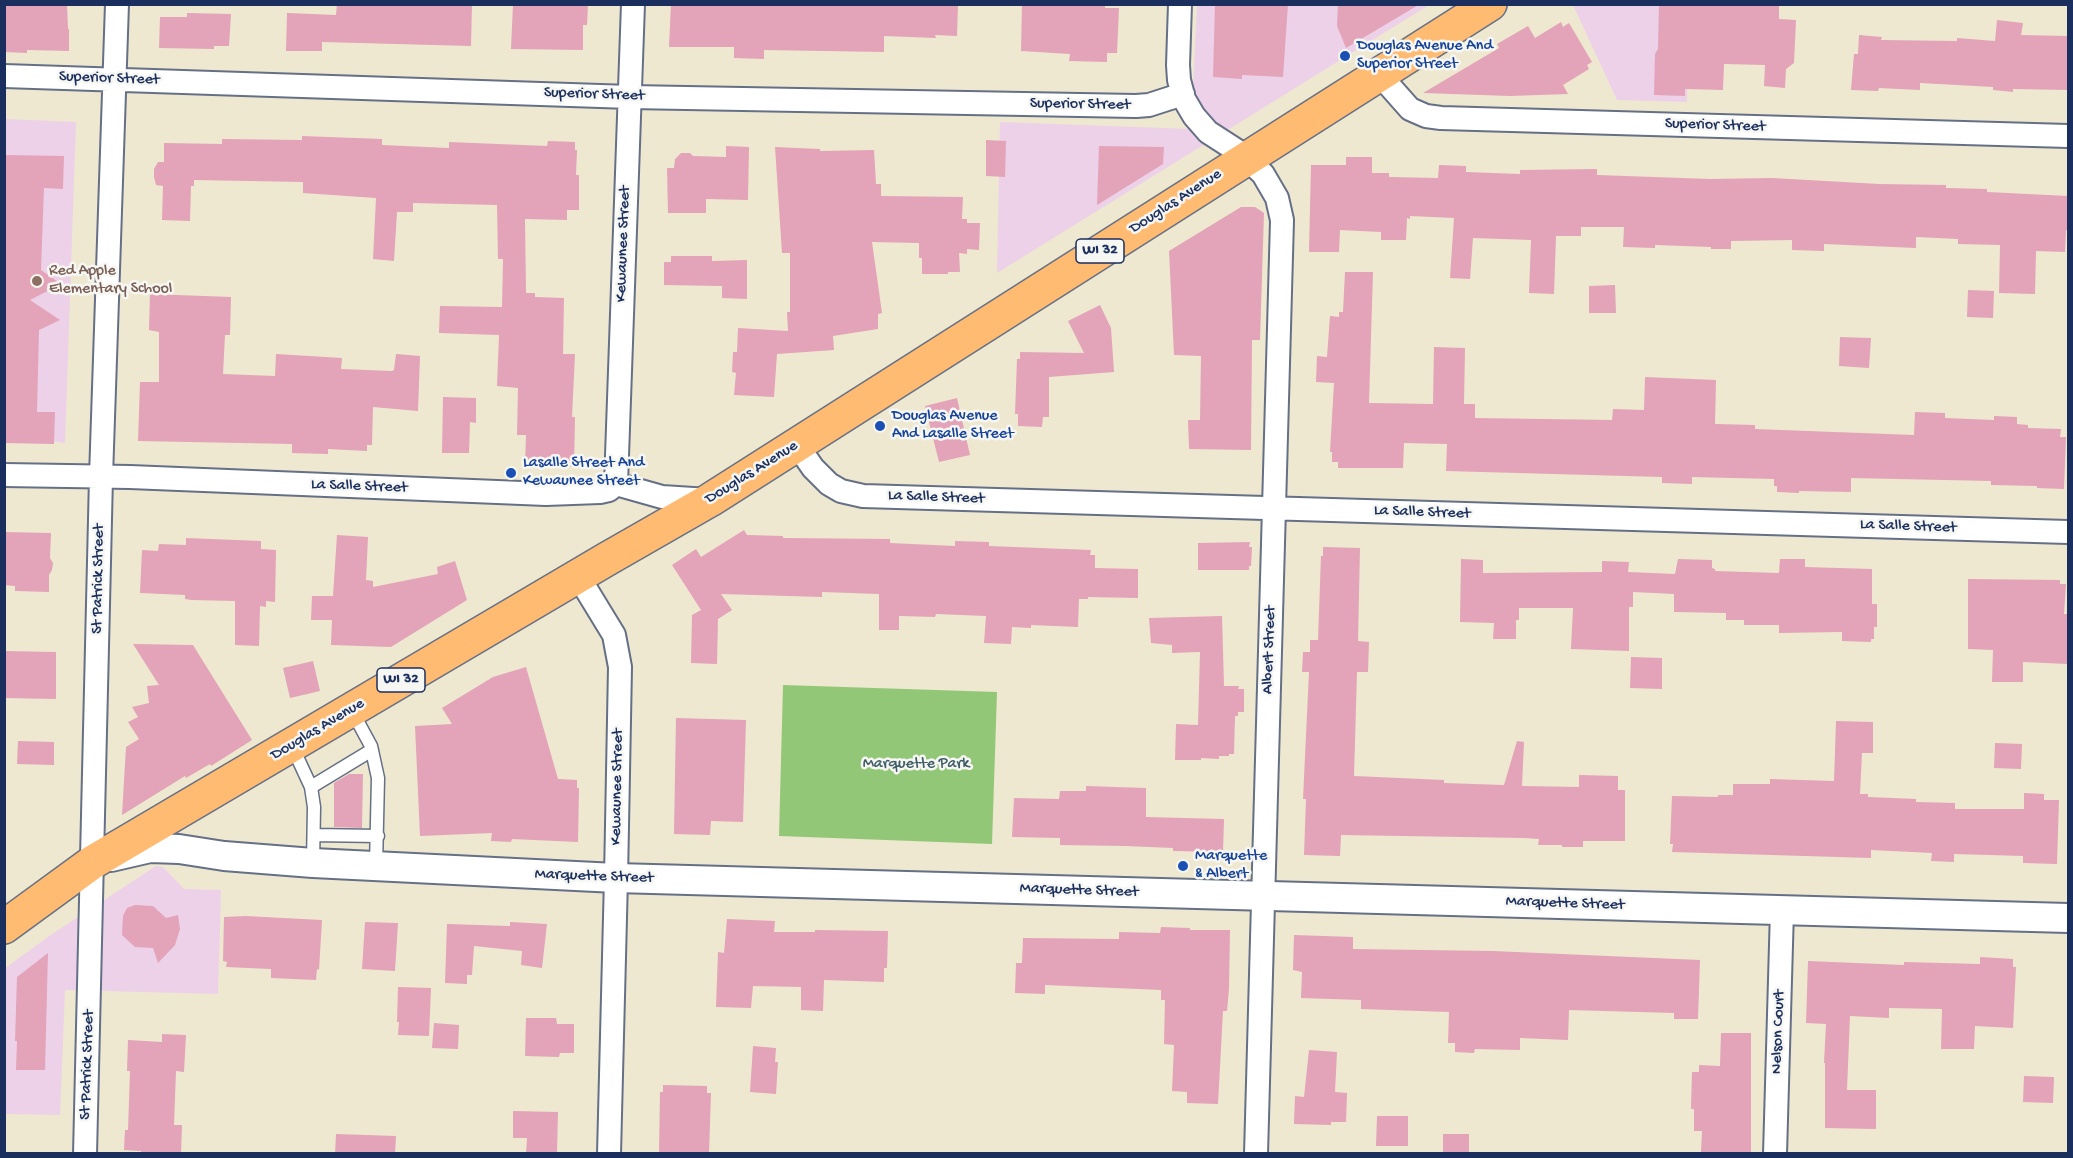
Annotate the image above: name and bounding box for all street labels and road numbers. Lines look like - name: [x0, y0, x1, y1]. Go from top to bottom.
- street label: Superior Street: [58, 68, 160, 90]
- street label: Superior Street: [543, 84, 645, 106]
- street label: Superior Street: [1030, 95, 1130, 115]
- street label: Superior Street: [1664, 115, 1766, 137]
- street label: Douglas Avenue: [1127, 165, 1225, 239]
- street label: Kewaunee Street: [612, 185, 636, 303]
- road number: WI 32: [1076, 239, 1124, 263]
- street label: Douglas Avenue: [702, 437, 802, 509]
- street label: La Salle Street: [310, 476, 408, 498]
- street label: La Salle Street: [887, 487, 985, 509]
- street label: La Salle Street: [1373, 502, 1471, 524]
- street label: La Salle Street: [1859, 516, 1957, 538]
- street label: St Patrick Street: [88, 524, 110, 634]
- street label: Albert Street: [1259, 606, 1281, 694]
- road number: WI 32: [377, 668, 425, 692]
- street label: Douglas Avenue: [268, 695, 368, 765]
- street label: Kewaunee Street: [607, 729, 629, 845]
- street label: Marquette Street: [534, 865, 654, 889]
- street label: Marquette Street: [1019, 879, 1139, 903]
- street label: Marquette Street: [1505, 892, 1625, 916]
- street label: Nelson Court: [1768, 989, 1790, 1075]
- street label: St Patrick Street: [76, 1010, 100, 1120]

